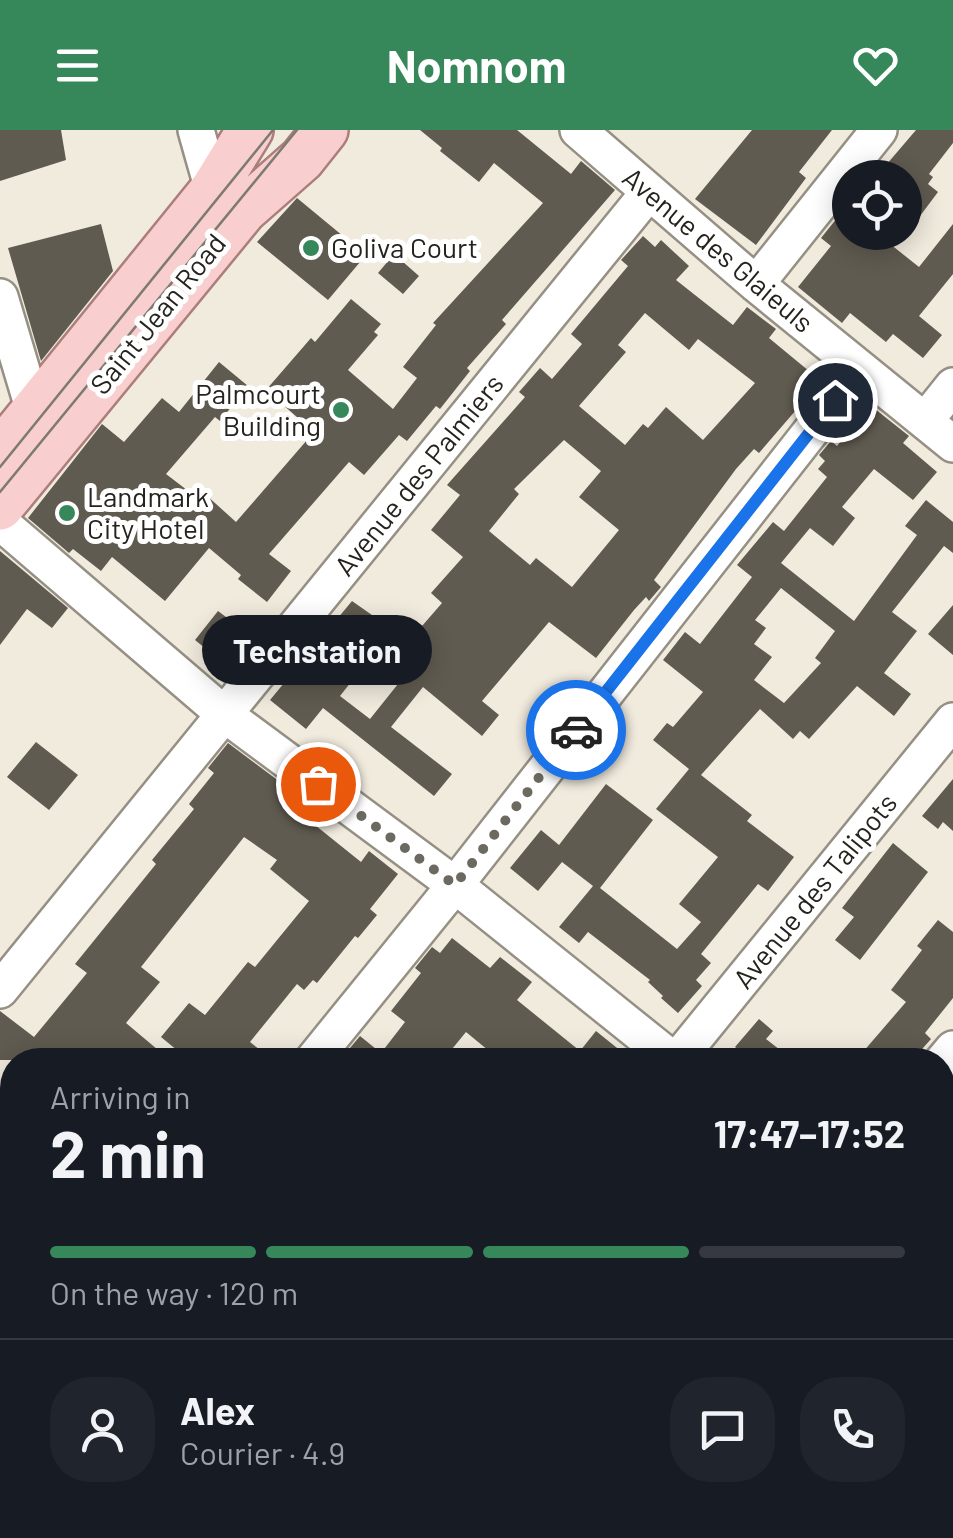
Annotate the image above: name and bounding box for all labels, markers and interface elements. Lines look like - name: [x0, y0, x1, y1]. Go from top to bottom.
- icon: menu: [50, 38, 105, 93]
- text: Nomnom: [387, 38, 566, 92]
- icon: heart: [848, 38, 903, 93]
- street label: Avenue des Glaieuls: [616, 160, 821, 339]
- map controls: [832, 160, 922, 250]
- button: locate: [832, 160, 922, 250]
- street label: Saint Jean Road: [82, 226, 232, 400]
- place label: Goliva Court: [331, 230, 478, 264]
- marker: Goliva Court: [300, 237, 322, 259]
- pin: [793, 358, 878, 443]
- street label: Avenue des Palmiers: [326, 367, 510, 582]
- icon: home: [808, 373, 863, 428]
- place label: Palmcourt Building: [195, 376, 321, 442]
- marker: Palmcourt Building: [330, 399, 352, 421]
- place label: Landmark City Hotel: [87, 479, 209, 545]
- marker: Landmark City Hotel: [56, 502, 78, 524]
- callout: Techstation: [203, 614, 433, 684]
- text: Techstation: [233, 631, 401, 669]
- courier: [526, 680, 626, 780]
- icon: car: [549, 703, 604, 758]
- pin: [276, 742, 361, 827]
- icon: bag: [291, 757, 346, 812]
- street label: Avenue des Talipots: [725, 786, 903, 995]
- text: Arriving in: [50, 1077, 190, 1115]
- text: 17:47–17:52: [714, 1110, 905, 1156]
- text: 2 min: [50, 1113, 206, 1191]
- text: On the way · 120 m: [50, 1273, 298, 1311]
- button: person: [50, 1377, 155, 1482]
- button: chat: [670, 1377, 775, 1482]
- button: phone: [800, 1377, 905, 1482]
- text: Alex: [180, 1387, 255, 1433]
- text: Courier · 4.9: [180, 1433, 345, 1471]

